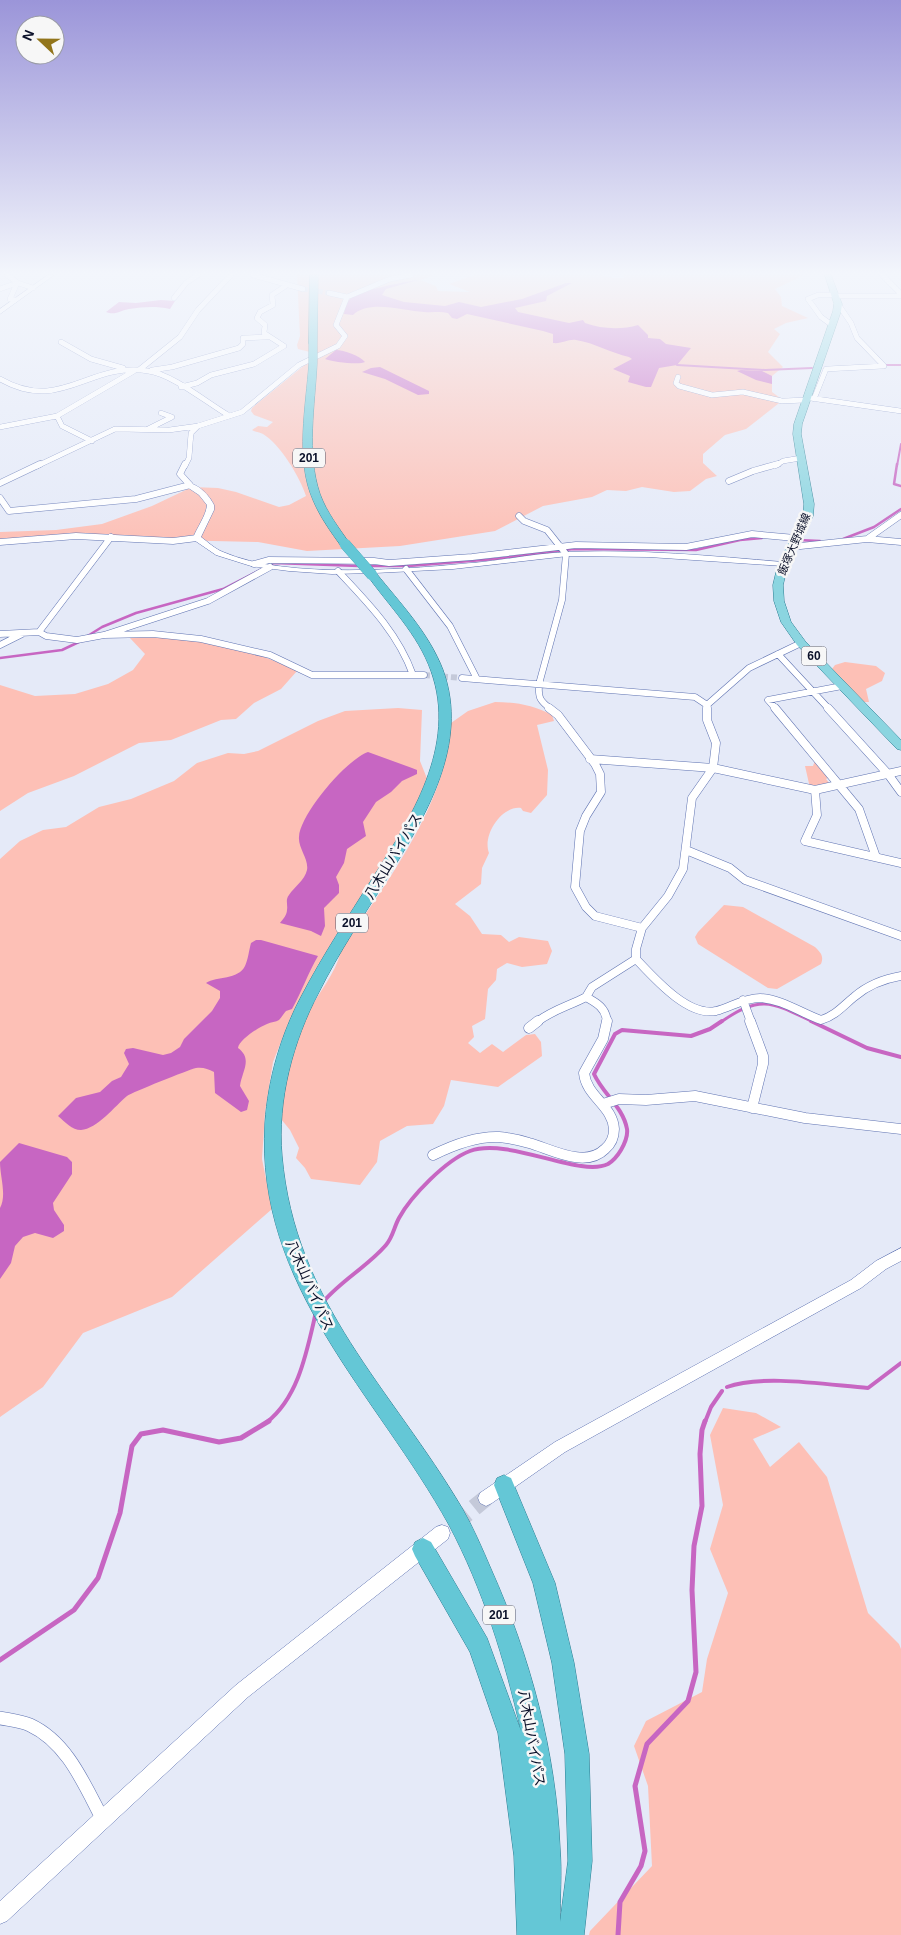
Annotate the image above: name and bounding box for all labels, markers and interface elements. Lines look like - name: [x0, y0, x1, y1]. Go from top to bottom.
- north arrow: [15, 15, 65, 65]
- text: N: [19, 27, 37, 43]
- road number: 201: [293, 448, 325, 468]
- street label: 飯塚大野城線: [776, 511, 812, 577]
- road number: 60: [802, 646, 826, 666]
- street label: 八木山バイパス: [361, 810, 425, 902]
- road number: 201: [336, 914, 368, 932]
- street label: 八木山バイパス: [283, 1237, 337, 1333]
- road number: 201: [483, 1606, 515, 1624]
- street label: 八木山バイパス: [516, 1688, 548, 1788]

